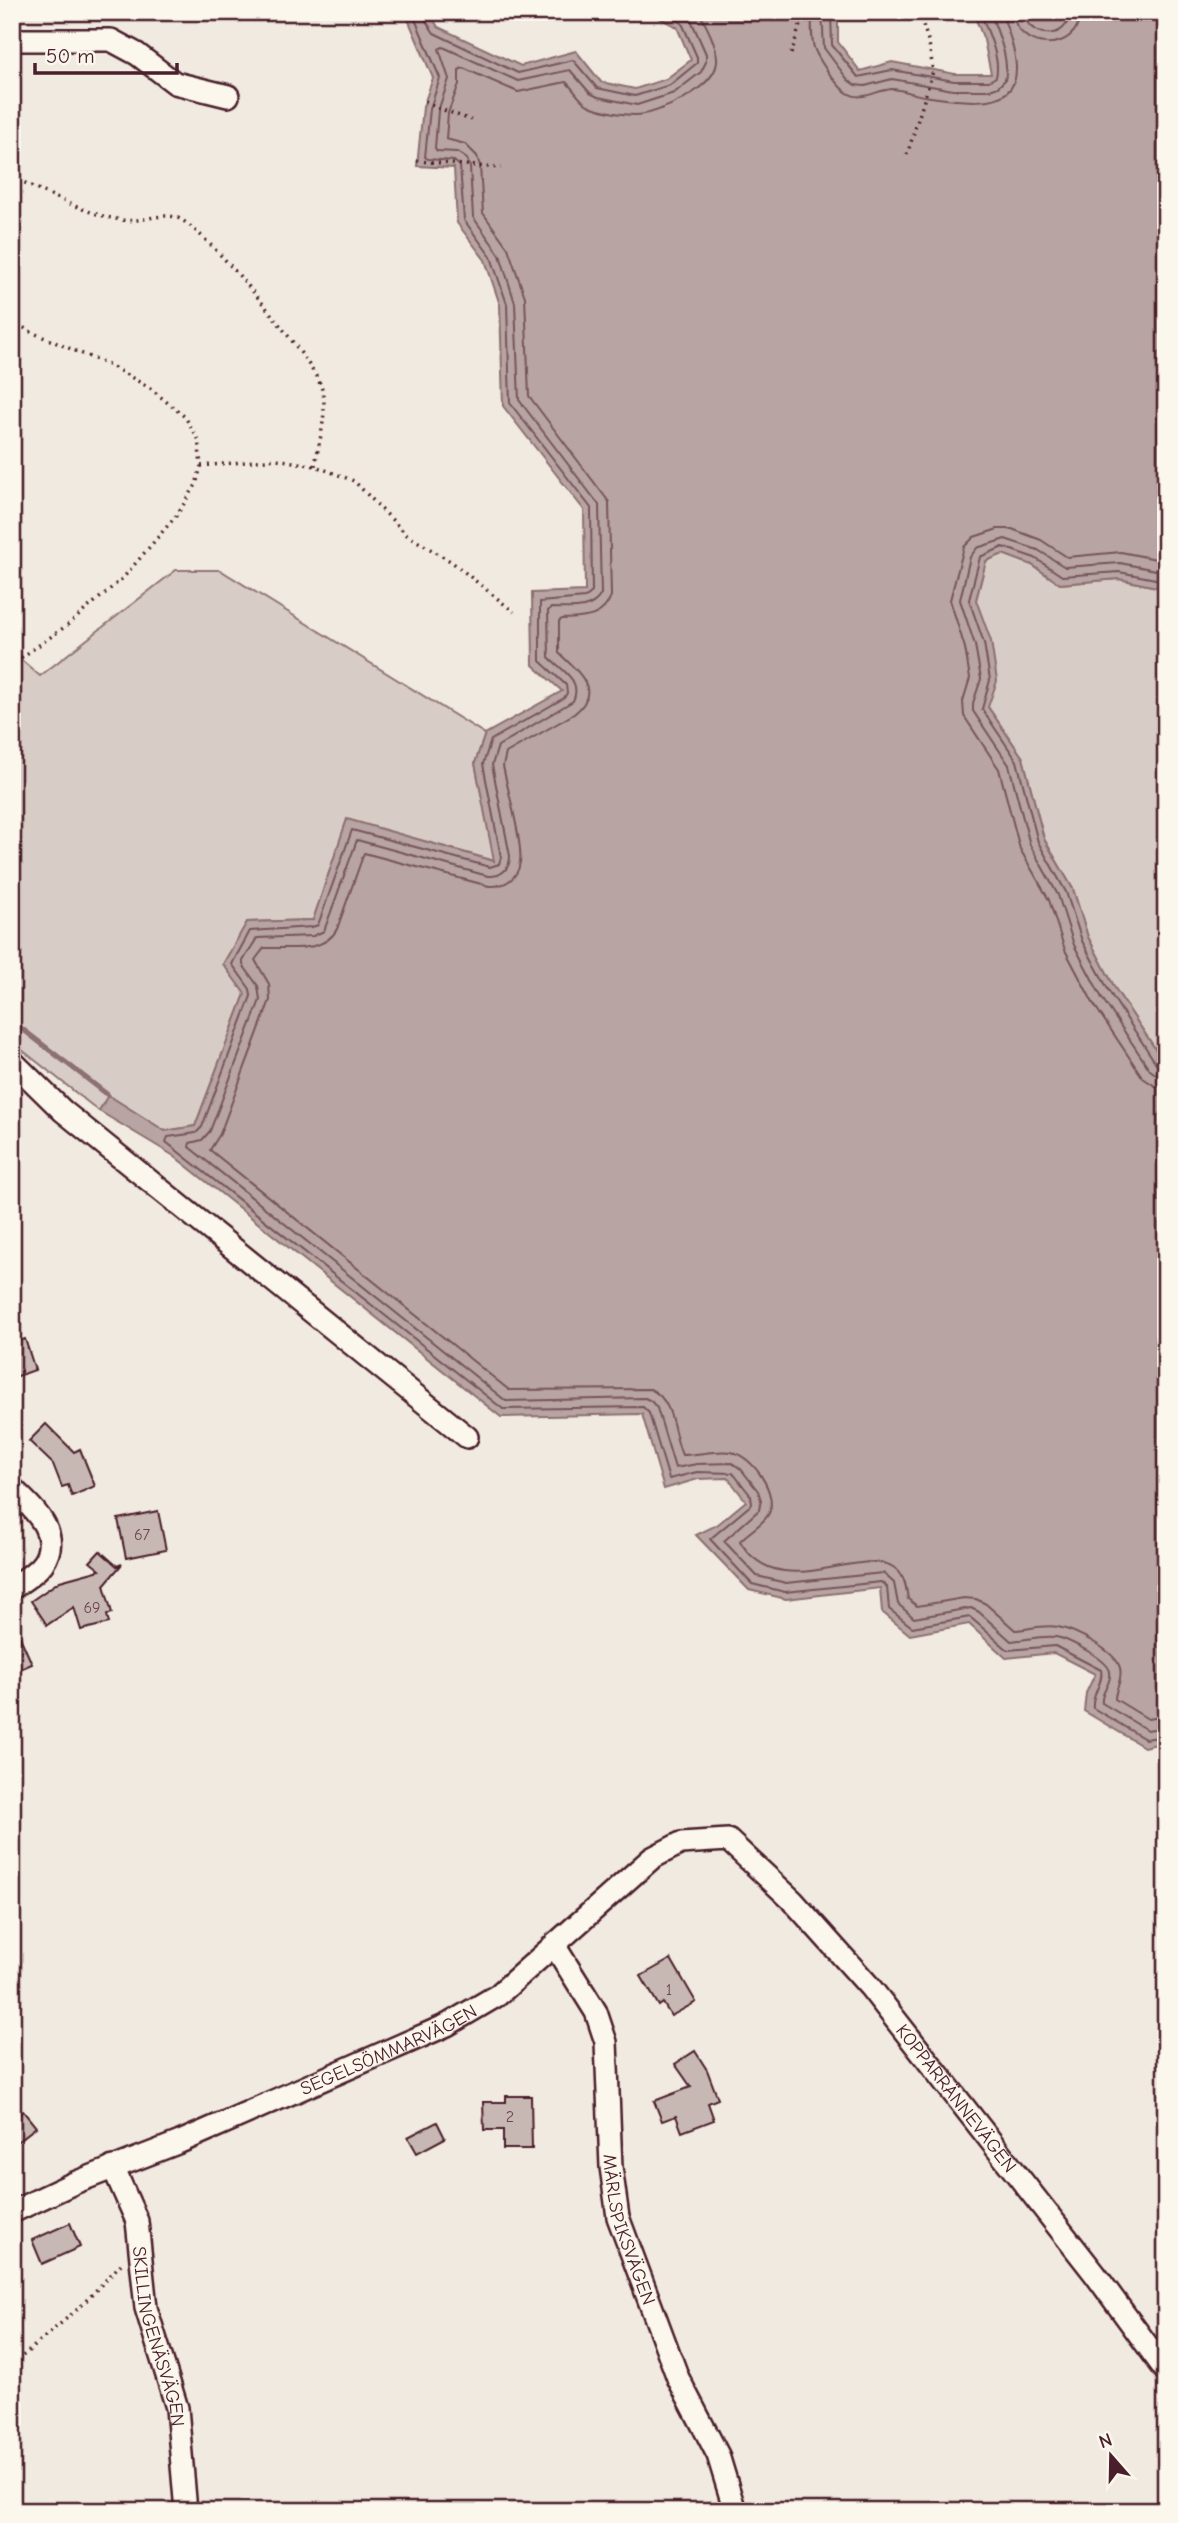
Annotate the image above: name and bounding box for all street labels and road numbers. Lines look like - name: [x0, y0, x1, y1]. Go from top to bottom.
- street label: SEGELSÖMMARVÄGEN: [297, 2000, 481, 2100]
- street label: KOPPARRÄNNEVÄGEN: [891, 2020, 1021, 2177]
- street label: MÄRLSPIKSVÄGEN: [598, 2154, 660, 2308]
- street label: SKILLINGENÄSVÄGEN: [128, 2245, 189, 2427]

